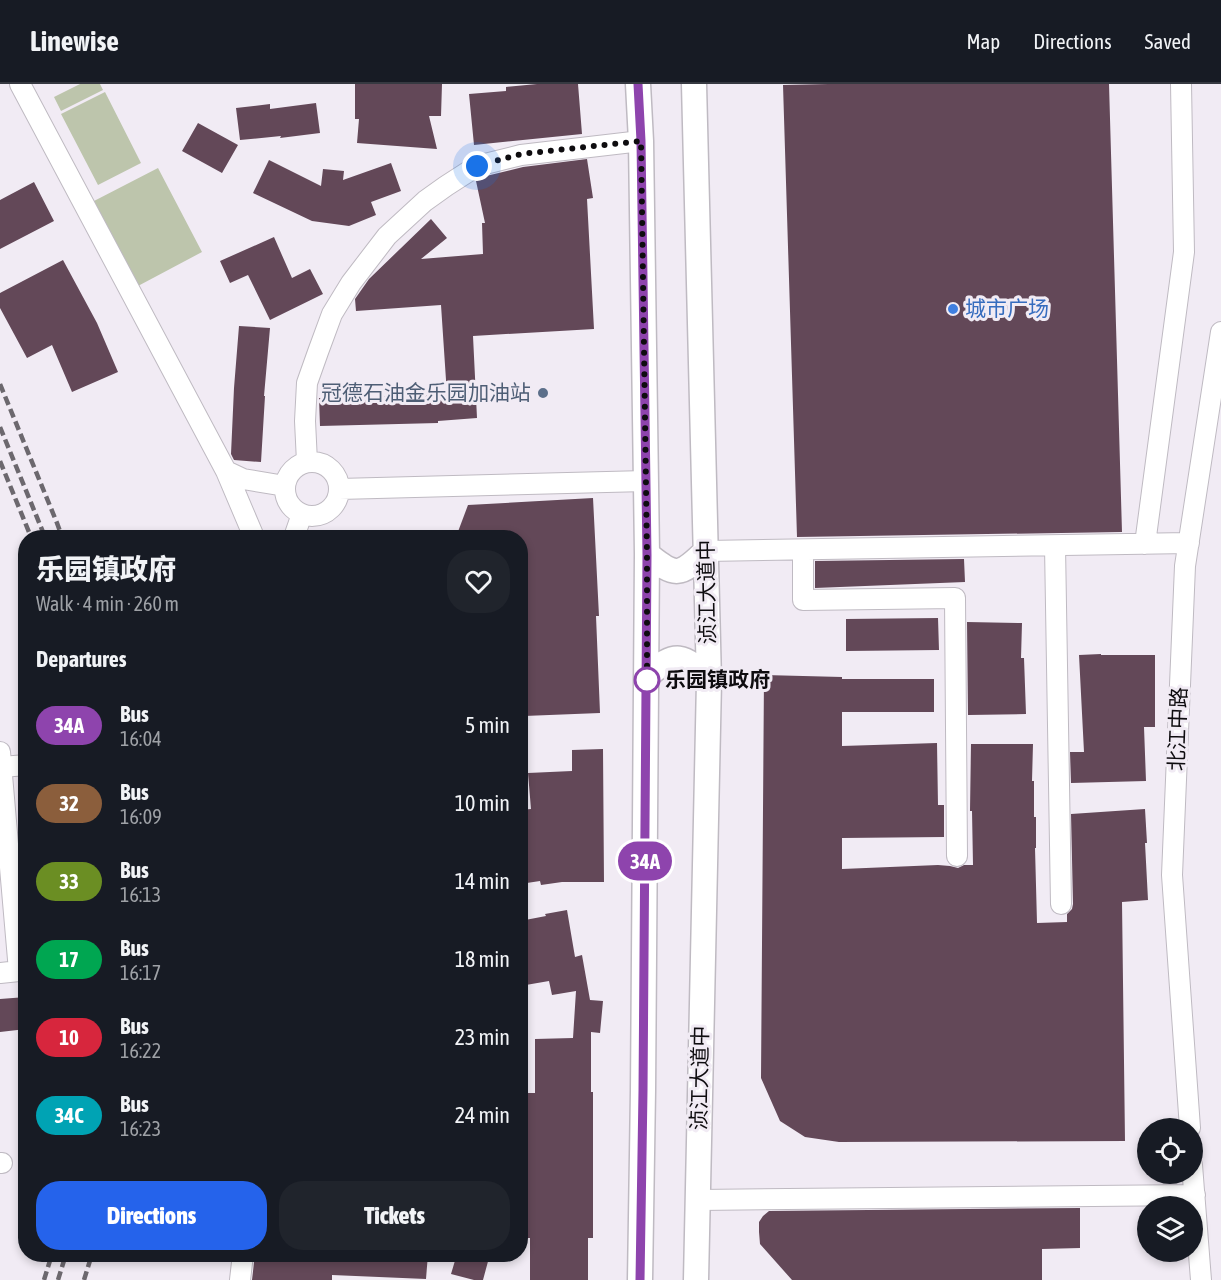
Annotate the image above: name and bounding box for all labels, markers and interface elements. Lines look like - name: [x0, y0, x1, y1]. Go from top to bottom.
- text: Linewise: [30, 25, 119, 57]
- text: Map: [966, 29, 1000, 53]
- text: Directions: [1033, 29, 1112, 53]
- text: Saved: [1145, 29, 1191, 53]
- your location: [462, 151, 492, 181]
- place label: 城市广场: [965, 296, 1049, 320]
- marker: 城市广场: [946, 302, 960, 316]
- place label: 冠德石油金乐园加油站: [321, 380, 531, 404]
- marker: 冠德石油金乐园加油站: [536, 386, 550, 400]
- street label: 浈江大道中: [693, 539, 719, 645]
- button: heart: [447, 550, 510, 613]
- text: 乐园镇政府: [36, 553, 176, 585]
- text: Walk · 4 min · 260 m: [36, 592, 179, 615]
- text: Departures: [36, 646, 126, 672]
- marker: 乐园镇政府: [634, 667, 660, 693]
- place label: 乐园镇政府: [665, 667, 770, 691]
- street label: 北江中路: [1164, 687, 1190, 771]
- text: Bus: [120, 701, 149, 727]
- text: 5 min: [465, 712, 510, 738]
- text: 34A: [54, 713, 84, 737]
- text: 16:04: [120, 727, 162, 750]
- text: Bus: [120, 779, 149, 805]
- text: 10 min: [455, 790, 510, 816]
- text: 32: [59, 791, 79, 815]
- text: 16:09: [120, 805, 162, 828]
- line badge: 34A: [610, 842, 680, 880]
- text: 34A: [630, 849, 660, 873]
- text: Bus: [120, 857, 149, 883]
- text: 14 min: [455, 868, 510, 894]
- text: 33: [59, 869, 79, 893]
- text: 16:13: [120, 883, 161, 906]
- text: Bus: [120, 935, 149, 961]
- text: 18 min: [455, 946, 510, 972]
- text: 17: [59, 947, 79, 971]
- text: 16:17: [120, 961, 161, 984]
- text: Bus: [120, 1013, 149, 1039]
- text: 23 min: [455, 1024, 510, 1050]
- text: 10: [59, 1025, 79, 1049]
- street label: 浈江大道中: [686, 1025, 712, 1131]
- text: 16:22: [120, 1039, 161, 1062]
- text: Bus: [120, 1091, 149, 1117]
- text: 24 min: [455, 1102, 510, 1128]
- text: 34C: [54, 1103, 84, 1127]
- text: 16:23: [120, 1117, 161, 1140]
- map controls: [1137, 1118, 1203, 1262]
- button: locate: [1137, 1118, 1203, 1184]
- button: Directions: [36, 1181, 267, 1250]
- button: Tickets: [279, 1181, 510, 1250]
- button: layers: [1137, 1196, 1203, 1262]

